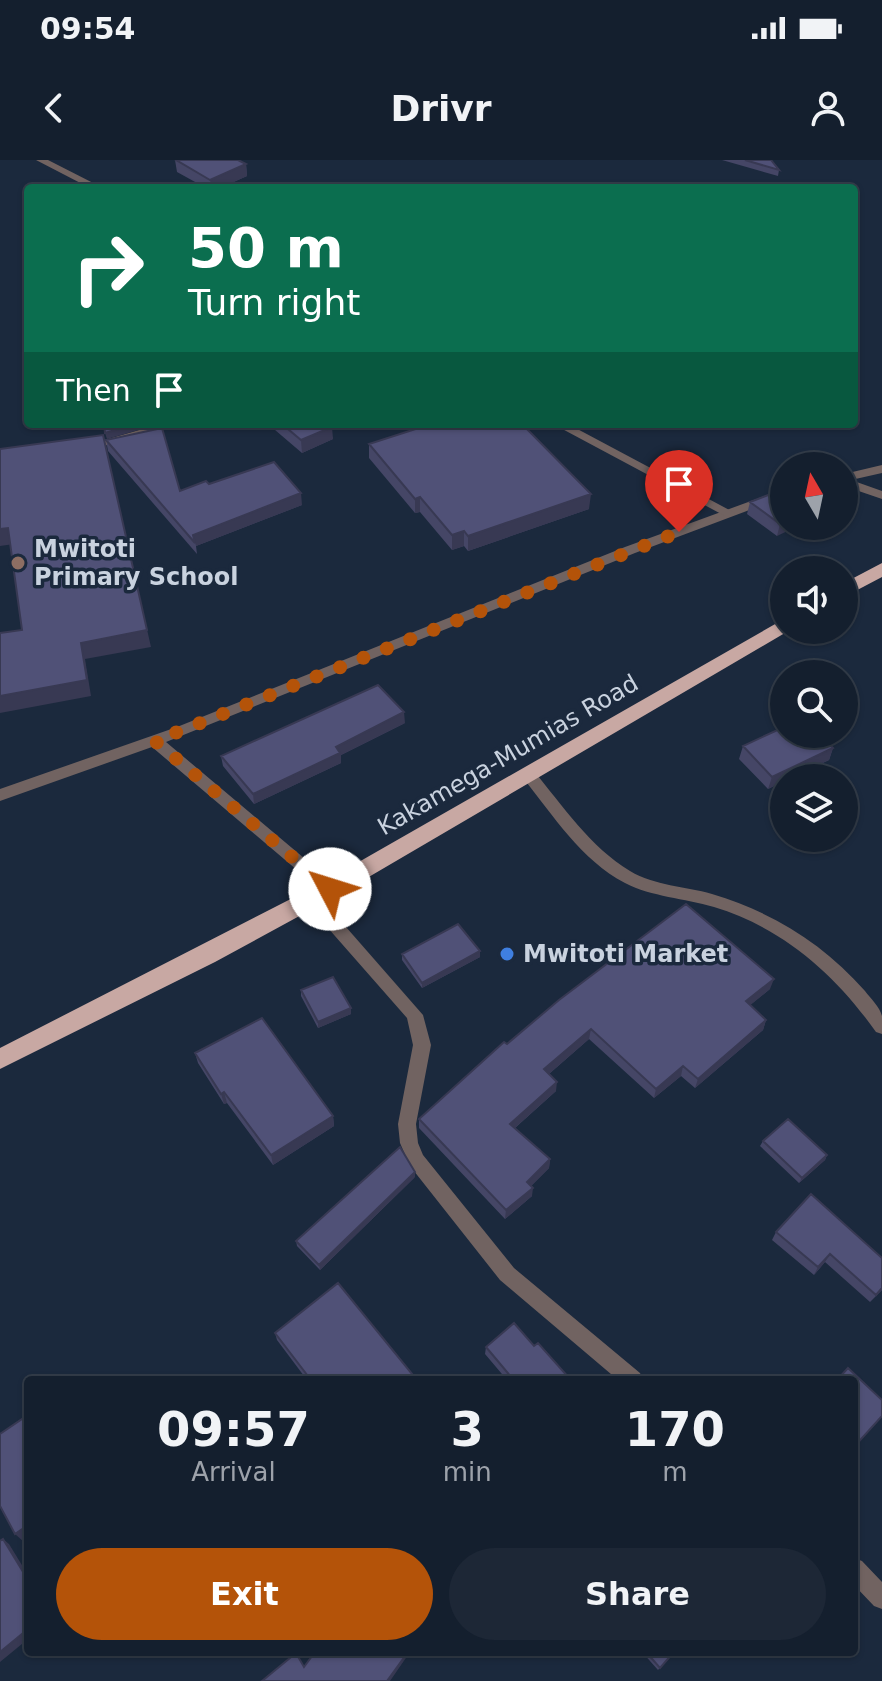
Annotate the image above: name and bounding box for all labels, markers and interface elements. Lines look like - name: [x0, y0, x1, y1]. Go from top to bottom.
- text: 09:54: [40, 11, 136, 46]
- icon: back: [32, 86, 76, 130]
- icon: person: [806, 86, 850, 130]
- text: Drivr: [390, 88, 492, 129]
- text: 50 m: [188, 215, 344, 280]
- icon: right: [56, 216, 160, 320]
- text: Turn right: [188, 282, 360, 323]
- icon: arrive: [147, 368, 191, 412]
- text: Then: [56, 373, 131, 408]
- pin: [645, 450, 713, 532]
- north arrow: [770, 452, 858, 540]
- map controls: [770, 452, 858, 852]
- icon: arrive: [657, 462, 701, 506]
- place label: Mwitoti Primary School: [34, 535, 239, 591]
- marker: Mwitoti Primary School: [9, 554, 27, 572]
- button: sound: [770, 556, 858, 644]
- button: search: [770, 660, 858, 748]
- street label: Kakamega-Mumias Road: [373, 669, 643, 841]
- button: layers: [770, 764, 858, 852]
- position arrow: [288, 847, 372, 931]
- place label: Mwitoti Market: [523, 940, 728, 968]
- marker: Mwitoti Market: [498, 945, 516, 963]
- text: 09:57: [157, 1401, 310, 1457]
- text: 3: [451, 1401, 484, 1457]
- text: 170: [625, 1401, 725, 1457]
- text: Arrival: [191, 1457, 276, 1487]
- text: min: [443, 1457, 492, 1487]
- text: m: [662, 1457, 688, 1487]
- button: Exit: [56, 1548, 433, 1640]
- button: Share: [449, 1548, 826, 1640]

